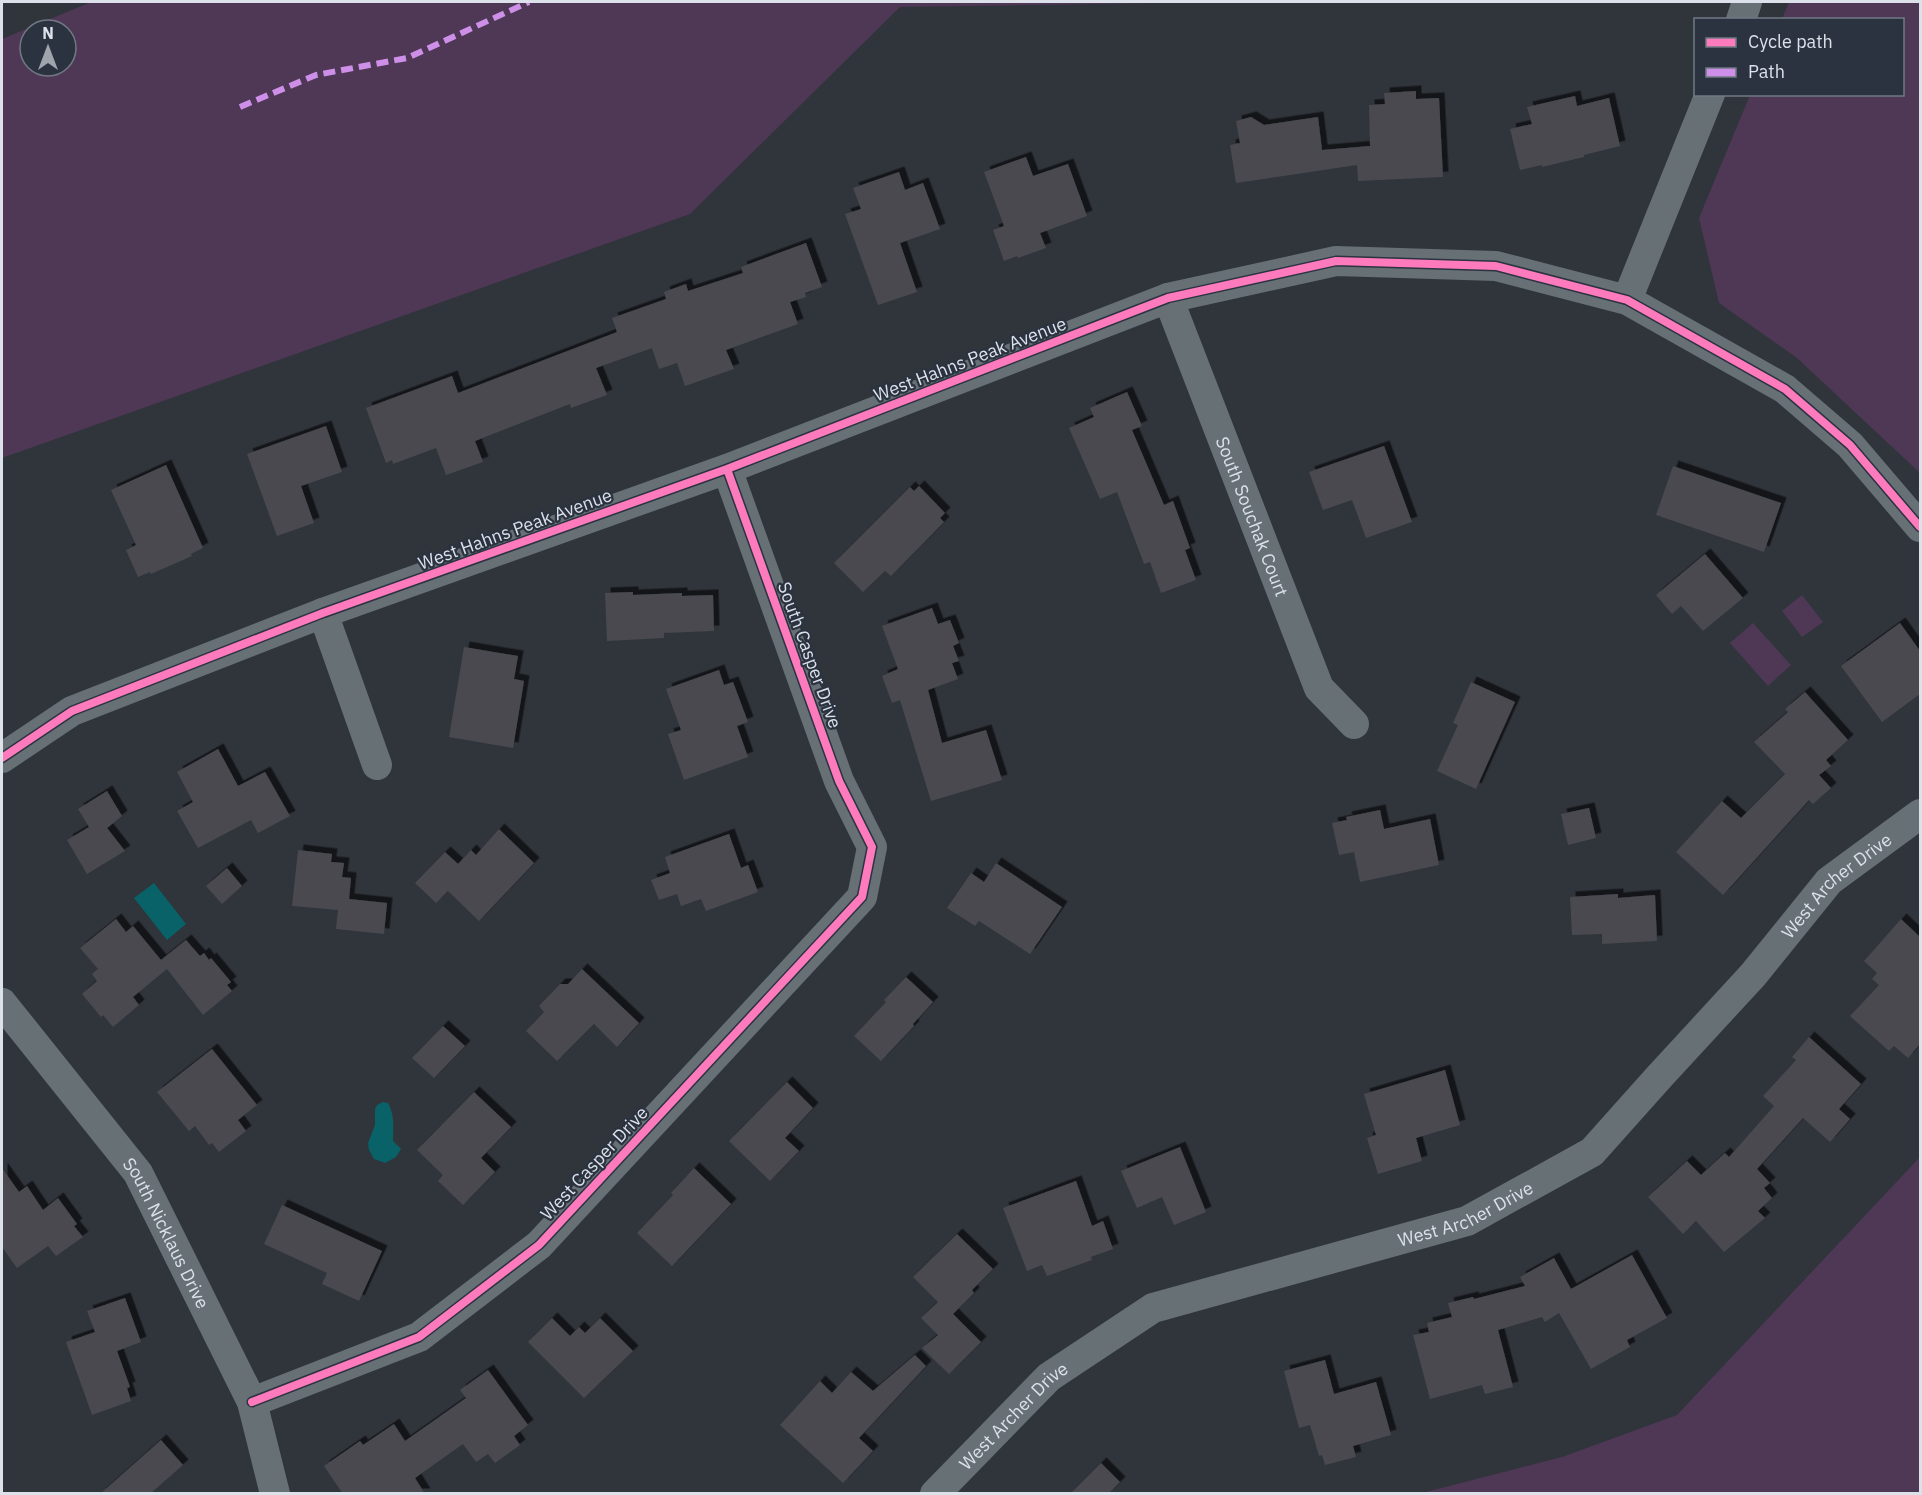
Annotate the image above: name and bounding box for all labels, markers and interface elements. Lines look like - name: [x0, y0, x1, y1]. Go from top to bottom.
- north arrow: [18, 18, 78, 78]
- legend: [1694, 18, 1904, 96]
- text: N: [42, 23, 54, 43]
- text: Cycle path: [1748, 30, 1833, 53]
- text: Path: [1748, 60, 1785, 83]
- street label: West Hahns Peak Avenue: [870, 312, 1070, 406]
- street label: South Souchak Court: [1211, 433, 1294, 599]
- street label: West Hahns Peak Avenue: [415, 483, 615, 575]
- street label: South Casper Drive: [773, 579, 847, 731]
- street label: West Archer Drive: [1776, 828, 1896, 943]
- street label: West Casper Drive: [535, 1101, 653, 1225]
- street label: South Nicklaus Drive: [118, 1152, 215, 1312]
- street label: West Archer Drive: [1395, 1175, 1537, 1251]
- street label: West Archer Drive: [954, 1356, 1072, 1474]

